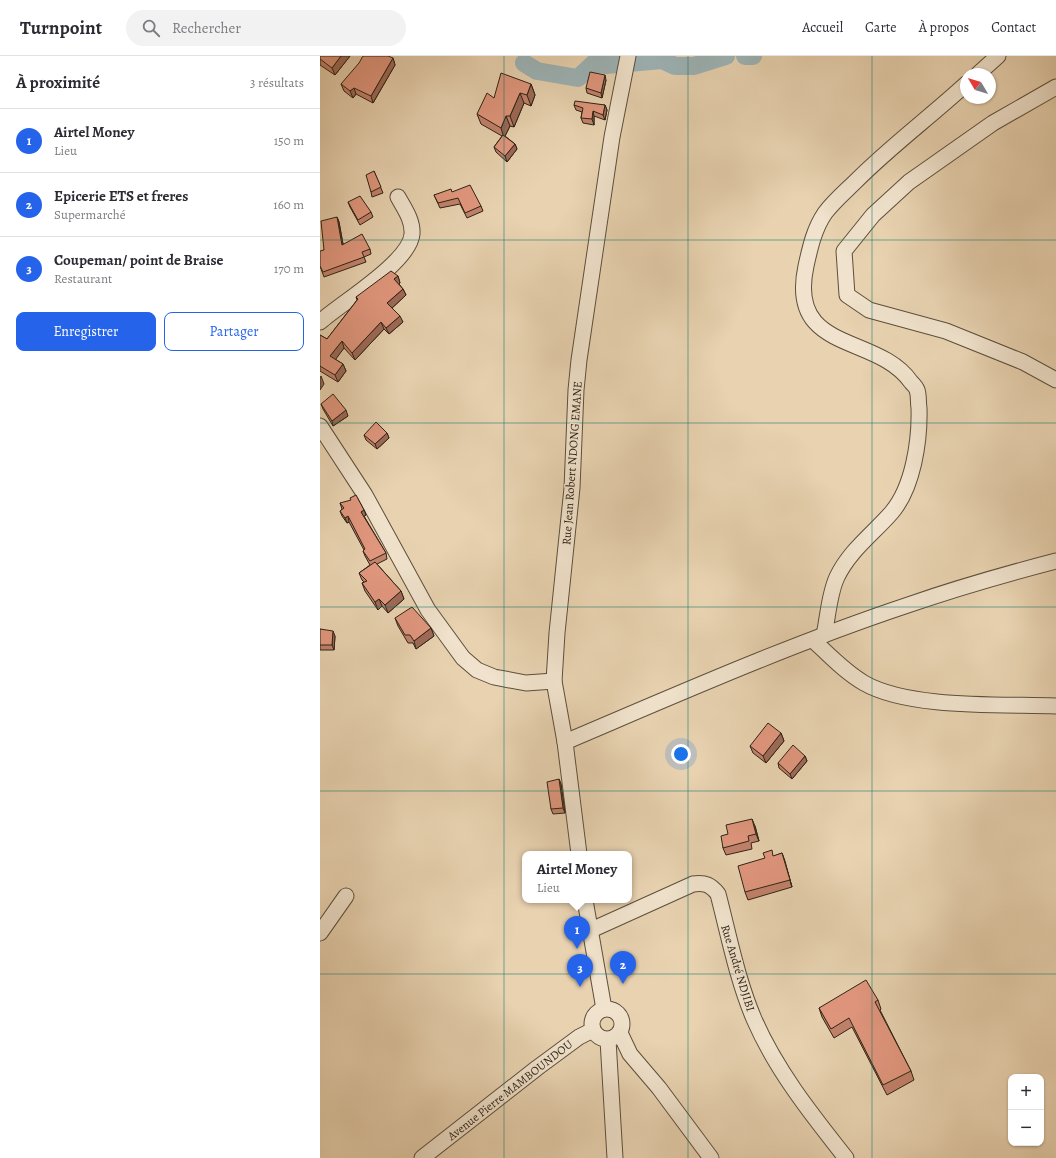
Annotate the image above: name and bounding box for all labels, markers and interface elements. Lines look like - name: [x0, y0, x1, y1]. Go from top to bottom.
- search box: [126, 10, 406, 46]
- text: Turnpoint: [20, 15, 102, 41]
- icon: search: [140, 17, 162, 39]
- text: Rechercher: [172, 18, 241, 38]
- text: Accueil: [802, 18, 843, 37]
- text: Carte: [865, 18, 897, 37]
- text: À propos: [919, 18, 969, 37]
- text: Contact: [991, 18, 1036, 37]
- north arrow: [960, 68, 996, 104]
- text: À proximité: [16, 71, 100, 94]
- text: 3 résultats: [250, 74, 304, 91]
- text: Airtel Money: [54, 122, 134, 142]
- text: 1: [27, 132, 31, 149]
- text: 150 m: [274, 132, 304, 149]
- text: Lieu: [54, 142, 77, 159]
- text: Epicerie ETS et freres: [54, 186, 188, 206]
- text: 2: [26, 196, 32, 213]
- text: 160 m: [273, 196, 304, 213]
- text: Supermarché: [54, 206, 126, 223]
- text: Coupeman/ point de Braise: [54, 250, 224, 270]
- text: 3: [26, 260, 32, 277]
- text: 170 m: [274, 260, 304, 277]
- text: Restaurant: [54, 270, 112, 287]
- button: Enregistrer: [16, 312, 156, 351]
- button: Partager: [164, 312, 304, 351]
- street label: Rue Jean Robert NDONG EMANE: [558, 380, 586, 546]
- your location: [671, 744, 691, 764]
- popup: [522, 851, 632, 903]
- text: Airtel Money: [537, 859, 617, 879]
- text: Lieu: [537, 879, 560, 896]
- pin: 1: [564, 916, 590, 949]
- street label: Rue André NDJIBI: [717, 923, 759, 1013]
- pin: 2: [610, 951, 636, 984]
- pin: 3: [567, 954, 593, 987]
- street label: Avenue Pierre MAMBOUNDOU: [443, 1036, 576, 1145]
- map controls: [1008, 1074, 1044, 1146]
- button: +: [1008, 1074, 1044, 1110]
- button: −: [1008, 1110, 1044, 1146]

